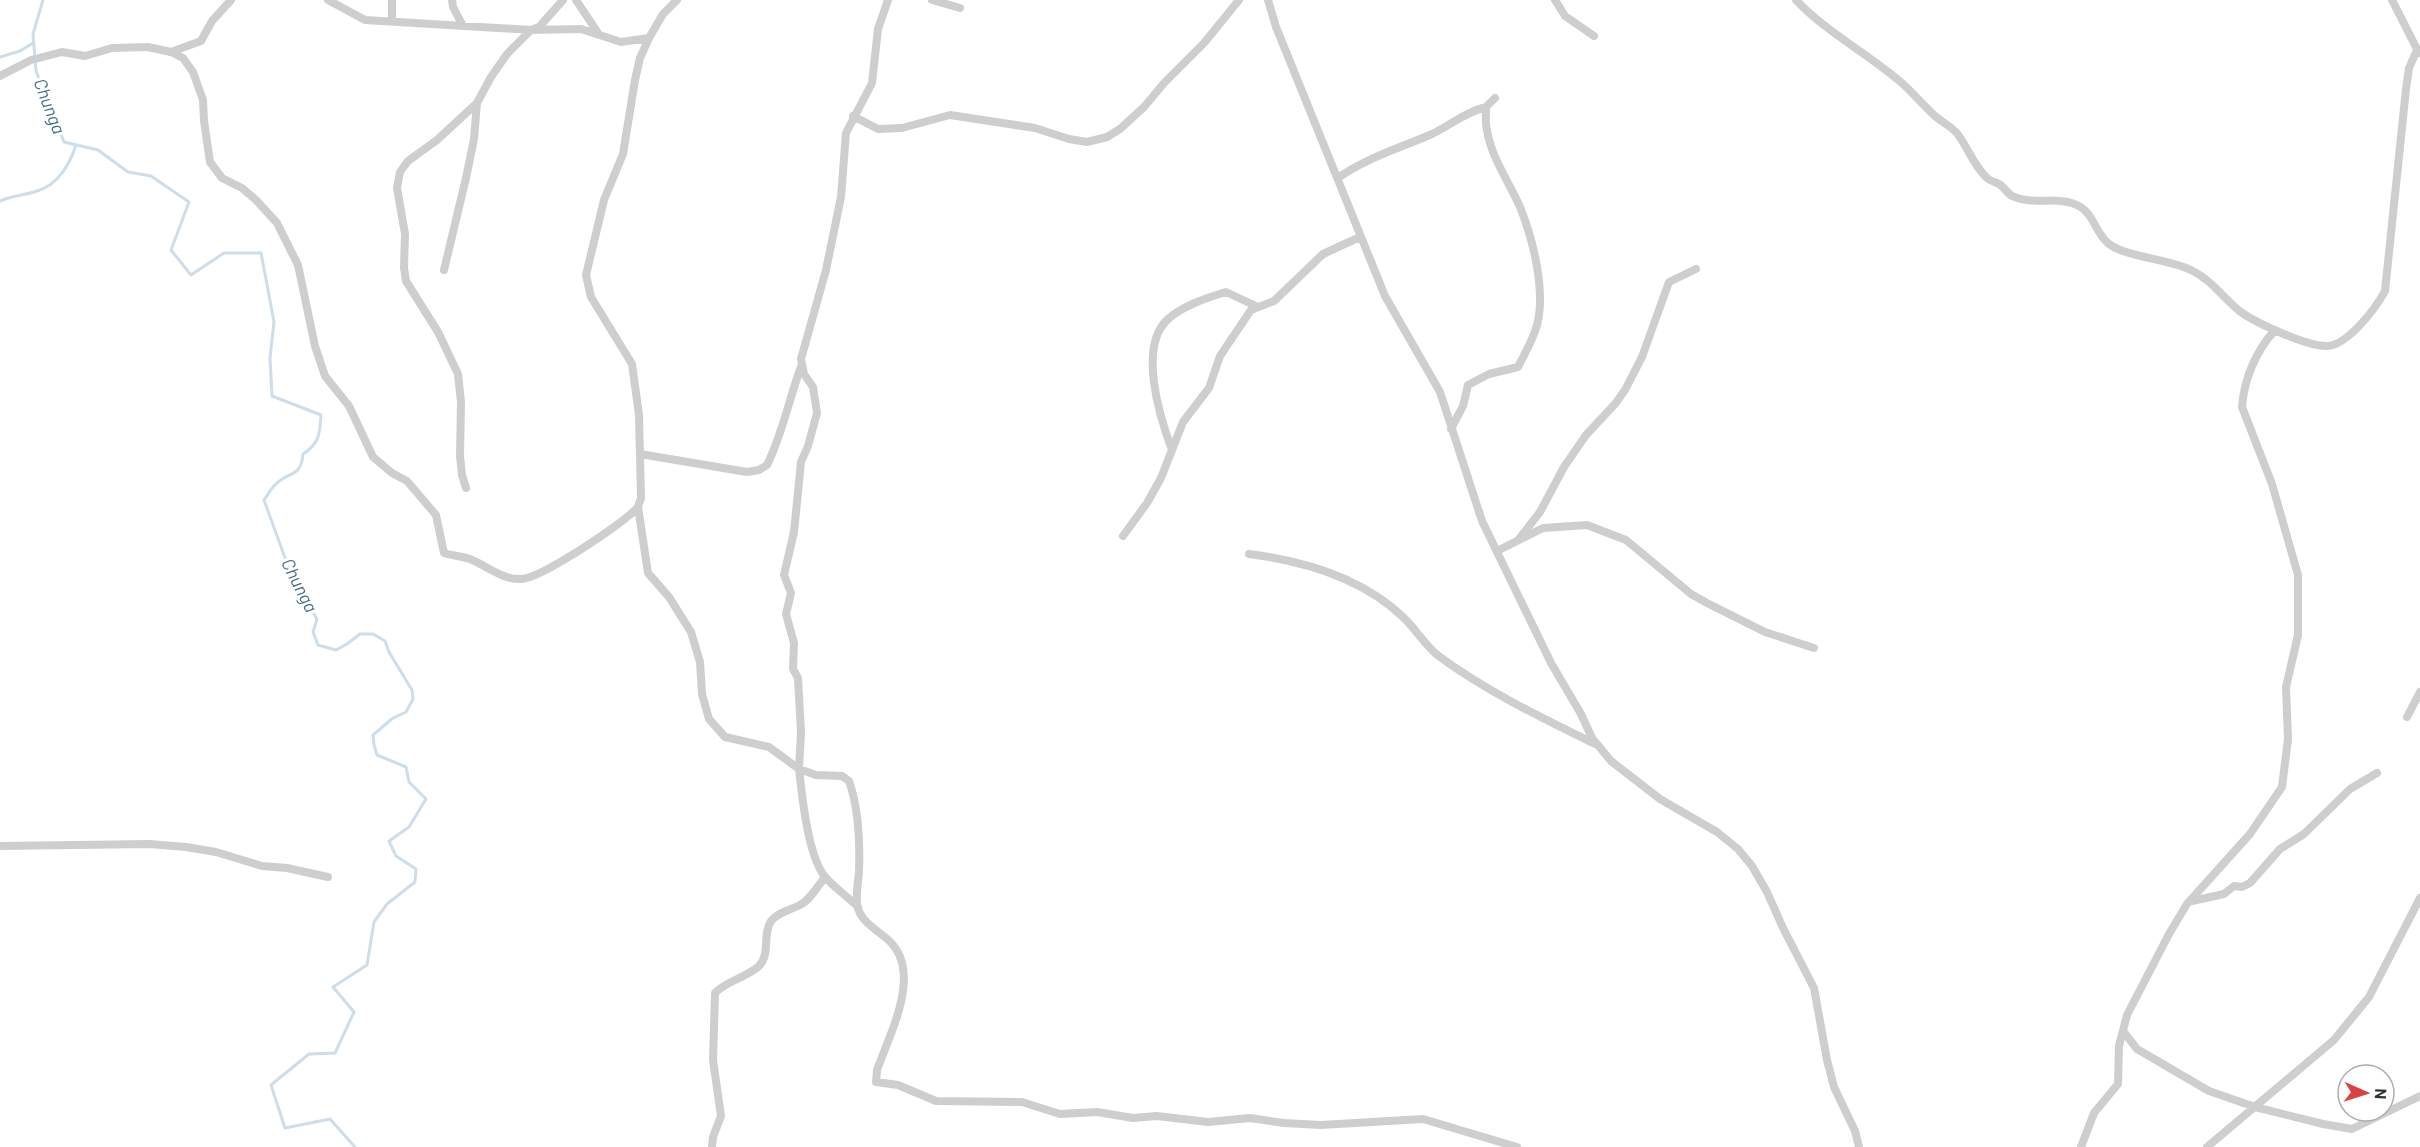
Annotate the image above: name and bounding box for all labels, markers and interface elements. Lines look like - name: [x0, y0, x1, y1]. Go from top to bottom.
- water label: Chunga: [29, 75, 71, 137]
- water label: Chunga: [277, 554, 323, 616]
- north arrow: [2336, 1063, 2396, 1123]
- text: N: [2372, 1088, 2391, 1100]

